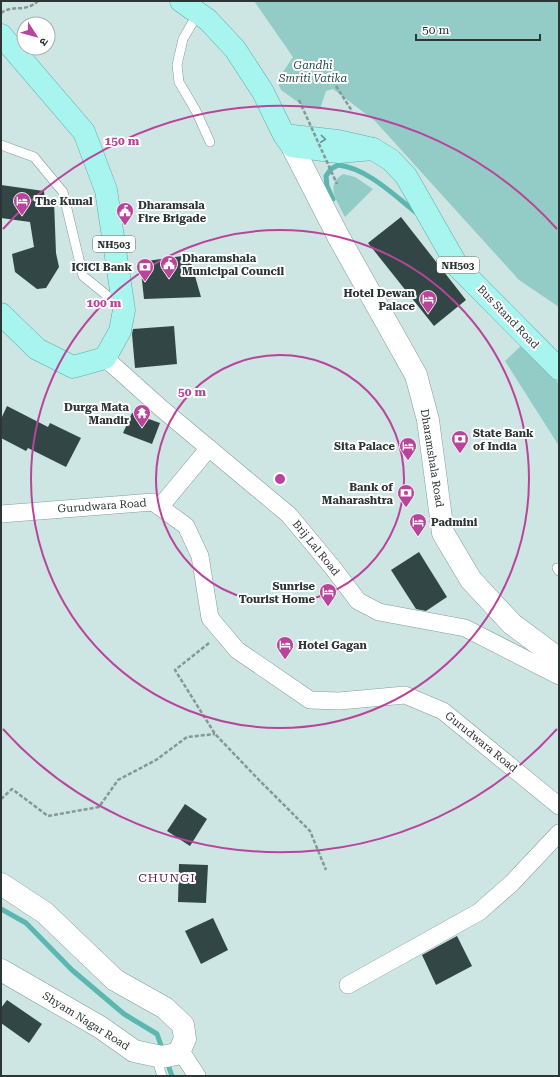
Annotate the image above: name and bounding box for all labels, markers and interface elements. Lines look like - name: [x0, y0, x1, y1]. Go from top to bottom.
- north arrow: [16, 16, 56, 56]
- scale bar: [416, 16, 540, 42]
- text: 50 m: [422, 23, 449, 37]
- text: उ: [36, 35, 51, 48]
- park label: Gandhi Smriti Vatika: [278, 59, 347, 85]
- text: 150 m: [105, 134, 140, 148]
- one-way arrow: [320, 134, 326, 143]
- hotel icon: The Kunal: [12, 191, 32, 216]
- place label: The Kunal: [35, 195, 93, 208]
- place label: Dharamsala Fire Brigade: [138, 199, 207, 225]
- public building icon: Dharamsala Fire Brigade: [115, 201, 135, 226]
- road number: NH503: [93, 236, 135, 252]
- place label: Dharamshala Municipal Council: [182, 252, 285, 278]
- public building icon: Dharamshala Municipal Council: [159, 254, 179, 279]
- bank icon: ICICI Bank: [135, 257, 155, 282]
- road number: NH503: [437, 257, 479, 273]
- place label: ICICI Bank: [71, 261, 132, 274]
- street label: Bus Stand Road: [475, 283, 541, 351]
- place label: Hotel Dewan Palace: [344, 287, 416, 313]
- hotel icon: Hotel Dewan Palace: [418, 289, 438, 314]
- text: 100 m: [87, 296, 122, 310]
- text: 50 m: [178, 385, 206, 399]
- place label: Durga Mata Mandir: [64, 401, 130, 427]
- temple icon: Durga Mata Mandir: [132, 403, 152, 428]
- street label: Dharamshala Road: [418, 408, 446, 508]
- place label: State Bank of India: [473, 427, 534, 453]
- bank icon: State Bank of India: [450, 429, 470, 454]
- hotel icon: Sita Palace: [398, 436, 418, 461]
- place label: Sita Palace: [334, 440, 396, 453]
- centre of rings: [273, 472, 287, 486]
- place label: Bank of Maharashtra: [322, 481, 394, 507]
- bank icon: Bank of Maharashtra: [396, 483, 416, 508]
- street label: Gurudwara Road: [57, 496, 147, 516]
- hotel icon: Padmini: [408, 512, 428, 537]
- place label: Padmini: [431, 516, 478, 529]
- street label: Brij Lal Road: [290, 518, 342, 578]
- place label: Sunrise Tourist Home: [239, 580, 316, 606]
- hotel icon: Sunrise Tourist Home: [318, 582, 338, 607]
- hotel icon: Hotel Gagan: [275, 635, 295, 660]
- place label: Hotel Gagan: [298, 639, 367, 652]
- street label: Gurudwara Road: [442, 709, 520, 775]
- district label: CHUNGI: [138, 871, 196, 885]
- street label: Shyam Nagar Road: [40, 989, 132, 1053]

